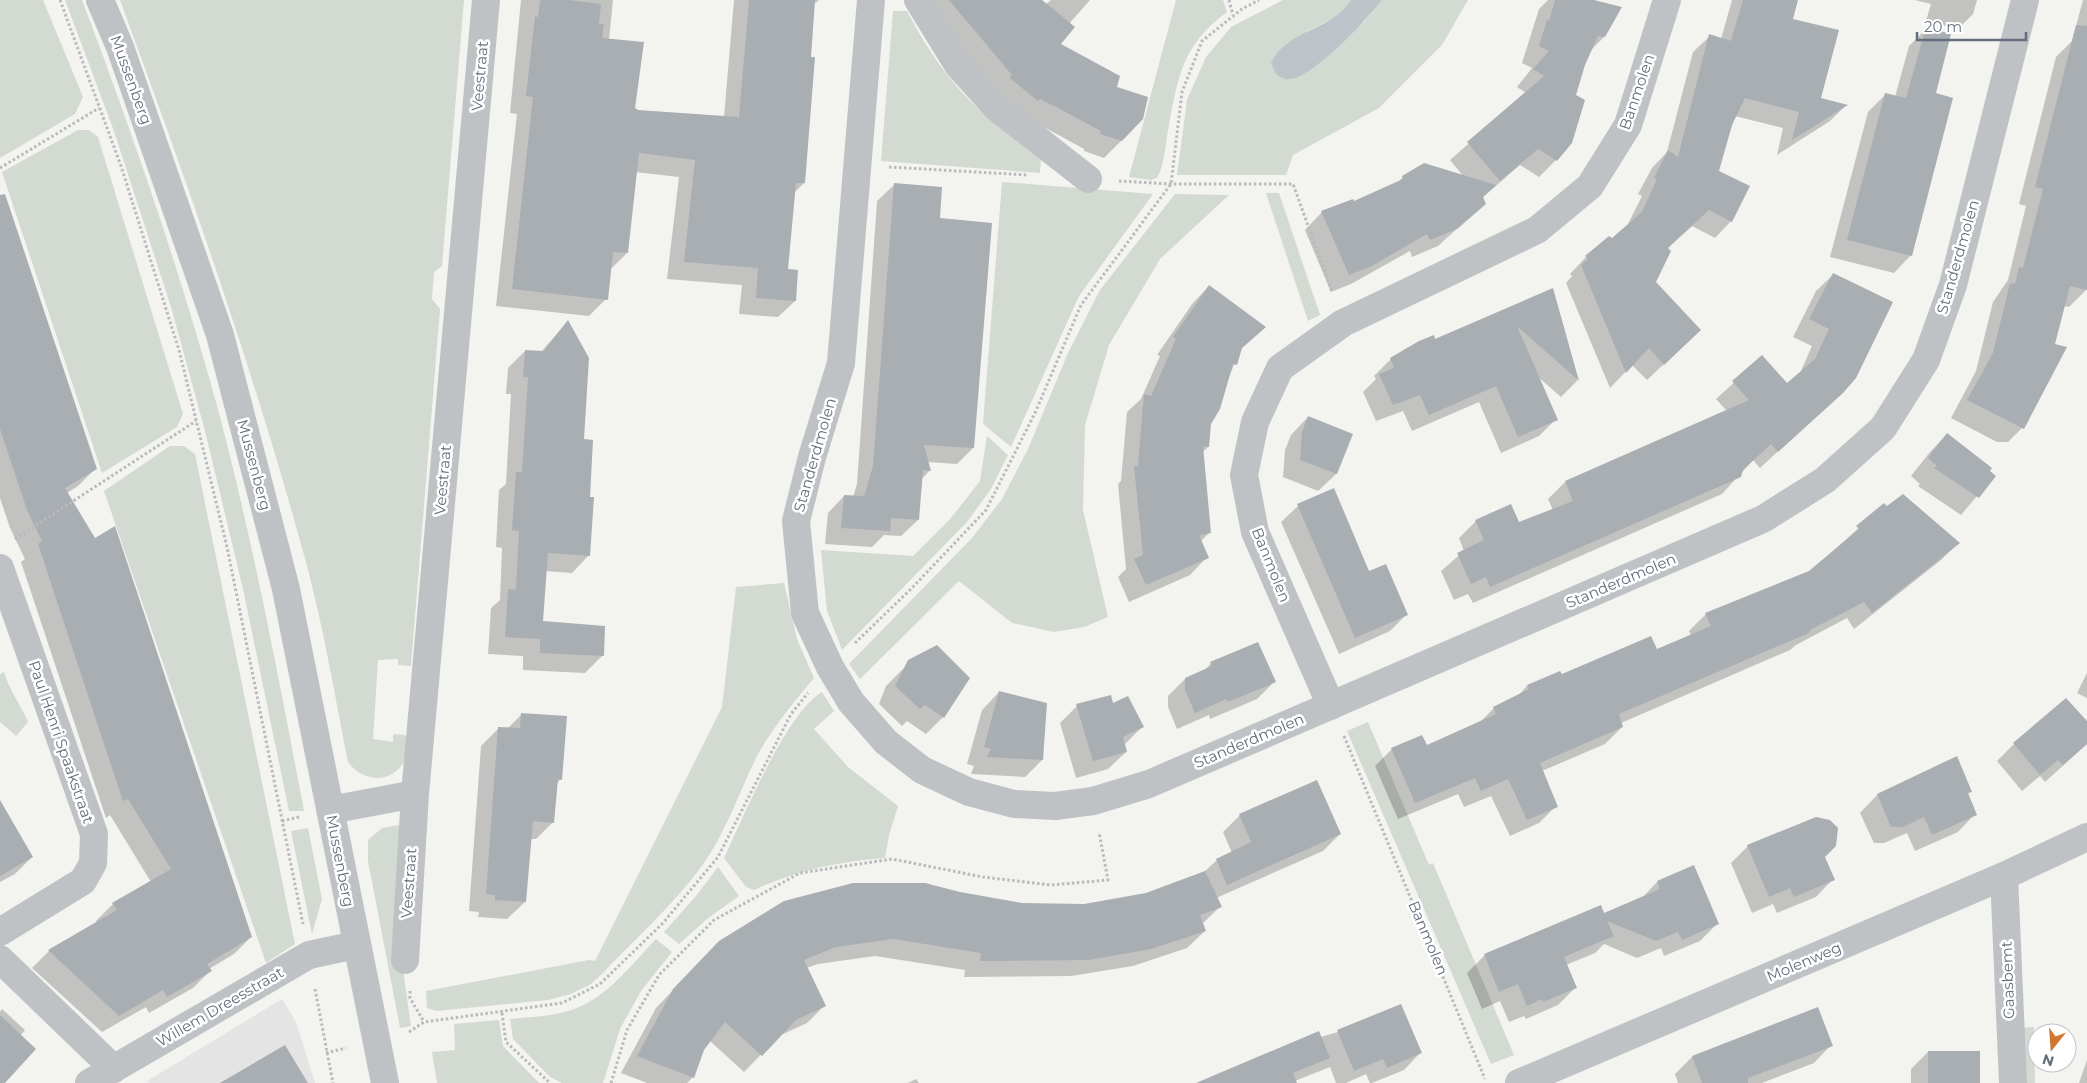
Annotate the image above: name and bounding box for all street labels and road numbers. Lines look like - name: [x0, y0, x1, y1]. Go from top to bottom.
- street label: Mussenberg: [107, 33, 156, 127]
- street label: Veestraat: [467, 40, 492, 112]
- street label: Banmolen: [1615, 51, 1658, 132]
- street label: Standerdmolen: [1932, 198, 1983, 316]
- street label: Standerdmolen: [789, 396, 840, 514]
- street label: Mussenberg: [233, 417, 276, 513]
- street label: Veestraat: [430, 444, 455, 516]
- street label: Banmolen: [1248, 525, 1295, 605]
- street label: Standerdmolen: [1563, 549, 1679, 612]
- street label: Paul Henri Spaakstraat: [25, 658, 98, 826]
- street label: Standerdmolen: [1191, 709, 1307, 772]
- street label: Mussenberg: [322, 813, 359, 909]
- street label: Veestraat: [397, 847, 420, 919]
- street label: Banmolen: [1404, 898, 1453, 978]
- street label: Molenweg: [1764, 937, 1844, 986]
- street label: Gaasbemt: [1997, 941, 2018, 1019]
- street label: Willem Dreesstraat: [153, 962, 287, 1051]

